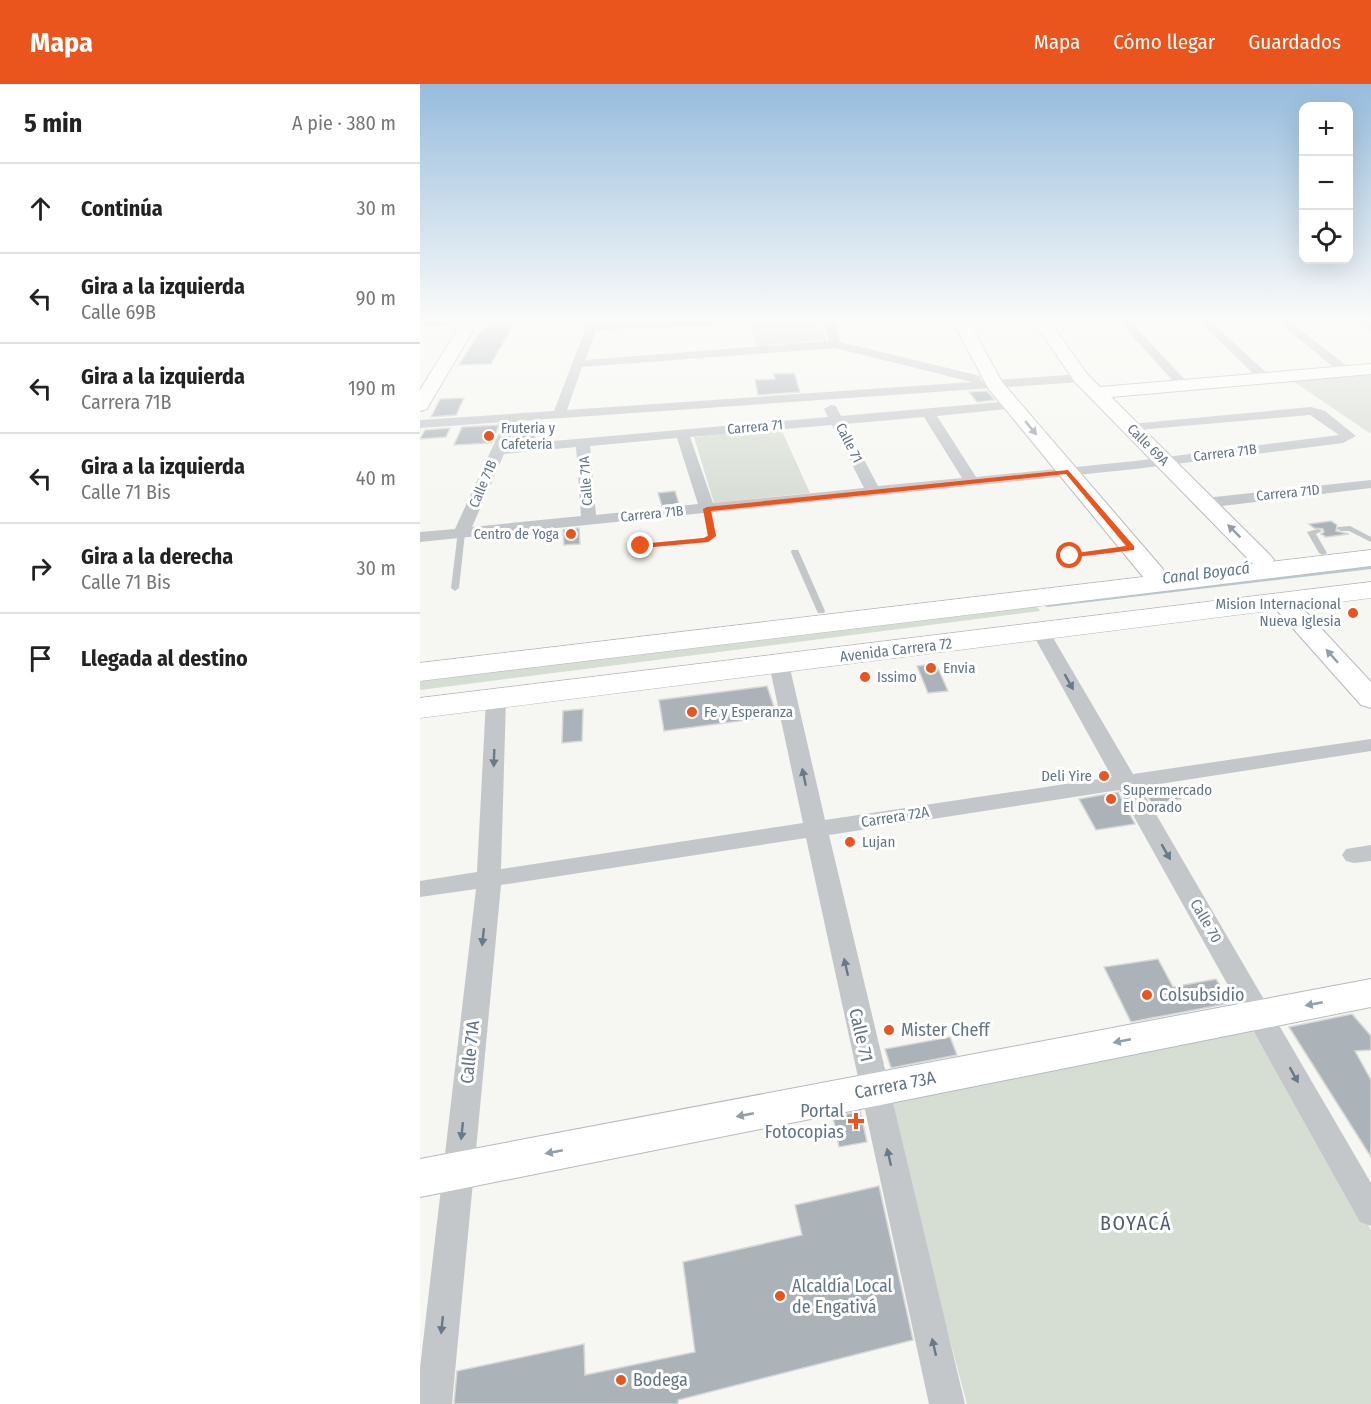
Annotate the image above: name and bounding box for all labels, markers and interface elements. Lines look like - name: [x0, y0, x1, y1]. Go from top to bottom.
- text: Mapa: [30, 26, 93, 59]
- text: Mapa: [1034, 29, 1080, 55]
- text: Cómo llegar: [1113, 29, 1215, 55]
- text: Guardados: [1248, 29, 1341, 55]
- map controls: [1299, 102, 1353, 264]
- button: +: [1299, 102, 1353, 156]
- text: 5 min: [24, 108, 82, 139]
- text: A pie · 380 m: [292, 111, 396, 135]
- button: −: [1299, 156, 1353, 210]
- icon: ahead: [24, 192, 57, 225]
- text: Continúa: [81, 195, 163, 222]
- text: 30 m: [356, 196, 396, 220]
- button: locate: [1299, 210, 1353, 264]
- text: Gira a la izquierda: [81, 273, 245, 300]
- icon: left: [24, 282, 57, 315]
- text: 90 m: [356, 286, 396, 310]
- text: Calle 69B: [81, 300, 156, 324]
- text: Gira a la izquierda: [81, 363, 245, 390]
- icon: left: [24, 372, 57, 405]
- text: 190 m: [348, 376, 396, 400]
- text: Carrera 71B: [81, 390, 171, 414]
- street label: Carrera 71: [727, 416, 783, 438]
- place label: Fruteria y Cafeteria: [501, 420, 556, 453]
- street label: Calle 71: [832, 420, 866, 466]
- one-way arrow: [1025, 420, 1038, 436]
- street label: Calle 69A: [1124, 421, 1173, 470]
- marker: Fruteria y Cafeteria: [482, 429, 496, 443]
- street label: Carrera 71B: [1193, 441, 1258, 465]
- text: Gira a la izquierda: [81, 453, 245, 480]
- street label: Calle 71A: [576, 455, 596, 506]
- street label: Calle 71B: [465, 457, 501, 510]
- icon: left: [24, 462, 57, 495]
- text: 40 m: [356, 466, 396, 490]
- text: Calle 71 Bis: [81, 480, 170, 504]
- street label: Carrera 71D: [1255, 481, 1321, 505]
- street label: Carrera 71B: [620, 502, 685, 526]
- one-way arrow: [1227, 525, 1241, 539]
- place label: Centro de Yoga: [474, 526, 559, 543]
- marker: Centro de Yoga: [564, 527, 578, 541]
- route end: [627, 532, 653, 558]
- route start: [1056, 542, 1082, 568]
- text: Gira a la derecha: [81, 543, 233, 570]
- icon: right: [24, 552, 57, 585]
- text: 30 m: [356, 556, 396, 580]
- water label: Canal Boyacá: [1161, 558, 1251, 588]
- text: Calle 71 Bis: [81, 570, 170, 594]
- place label: Mision Internacional Nueva Iglesia: [1215, 595, 1341, 630]
- marker: Mision Internacional Nueva Iglesia: [1346, 606, 1360, 620]
- street label: Avenida Carrera 72: [839, 634, 954, 666]
- icon: arrive: [24, 642, 57, 675]
- text: Llegada al destino: [81, 645, 248, 672]
- one-way arrow: [1326, 649, 1339, 664]
- place label: Envia: [943, 659, 976, 677]
- marker: Envia: [924, 661, 938, 675]
- place label: Issimo: [877, 668, 917, 686]
- marker: Issimo: [858, 670, 872, 684]
- one-way arrow: [1064, 674, 1074, 691]
- place label: Fe y Esperanza: [704, 703, 793, 721]
- marker: Fe y Esperanza: [685, 705, 699, 719]
- one-way arrow: [489, 749, 498, 768]
- one-way arrow: [799, 767, 808, 786]
- place label: Deli Yire: [1041, 767, 1092, 785]
- marker: Deli Yire: [1097, 769, 1111, 783]
- place label: Supermercado El Dorado: [1123, 781, 1212, 816]
- marker: Supermercado El Dorado: [1104, 792, 1118, 806]
- street label: Carrera 72A: [860, 803, 930, 831]
- place label: Lujan: [862, 833, 895, 851]
- marker: Lujan: [843, 835, 857, 849]
- one-way arrow: [1160, 844, 1171, 860]
- street label: Calle 70: [1186, 896, 1226, 946]
- one-way arrow: [478, 927, 488, 946]
- one-way arrow: [841, 958, 851, 976]
- place label: Colsubsidio: [1159, 984, 1245, 1006]
- marker: Colsubsidio: [1140, 988, 1154, 1002]
- one-way arrow: [1304, 1000, 1323, 1009]
- street label: Calle 71: [844, 1006, 878, 1064]
- street label: Calle 71A: [456, 1019, 484, 1085]
- place label: Mister Cheff: [901, 1019, 991, 1041]
- marker: Mister Cheff: [882, 1023, 896, 1037]
- one-way arrow: [1112, 1037, 1131, 1046]
- street label: Carrera 73A: [853, 1066, 938, 1104]
- one-way arrow: [1289, 1067, 1299, 1084]
- place label: Portal Fotocopias: [765, 1100, 844, 1143]
- one-way arrow: [735, 1111, 754, 1120]
- marker: Portal Fotocopias: [849, 1114, 863, 1128]
- one-way arrow: [457, 1121, 467, 1140]
- one-way arrow: [544, 1148, 563, 1157]
- one-way arrow: [884, 1148, 894, 1166]
- district label: BOYACÁ: [1100, 1211, 1172, 1235]
- place label: Alcaldía Local de Engativá: [792, 1275, 893, 1318]
- marker: Alcaldía Local de Engativá: [773, 1289, 787, 1303]
- one-way arrow: [437, 1315, 447, 1334]
- one-way arrow: [928, 1338, 938, 1356]
- place label: Bodega: [633, 1369, 688, 1391]
- marker: Bodega: [614, 1373, 628, 1387]

